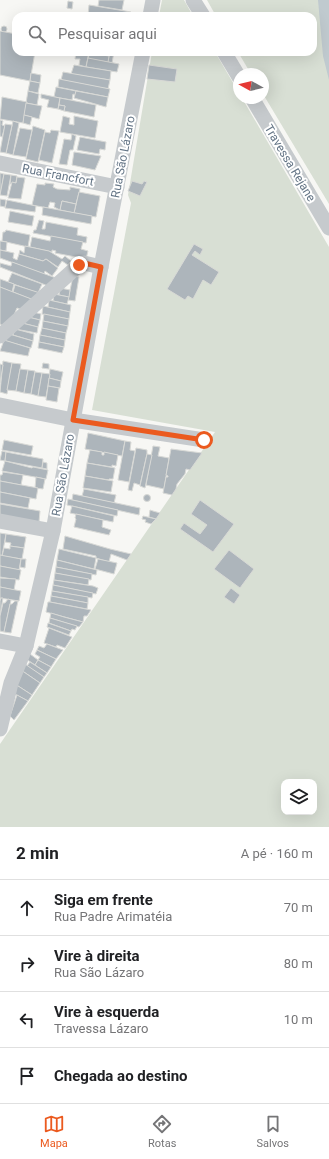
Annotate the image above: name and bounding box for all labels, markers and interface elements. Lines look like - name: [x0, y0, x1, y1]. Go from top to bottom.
- search box: [12, 12, 317, 56]
- icon: search: [26, 23, 48, 45]
- text: Pesquisar aqui: [58, 25, 157, 43]
- north arrow: [233, 68, 269, 104]
- street label: Rua São Lázaro: [108, 115, 138, 199]
- street label: Travessa Rejane: [262, 122, 318, 204]
- street label: Rua Francfort: [21, 161, 95, 189]
- route end: [70, 256, 88, 274]
- route start: [195, 431, 213, 449]
- street label: Rua São Lázaro: [49, 433, 77, 517]
- map controls: [281, 779, 317, 815]
- button: layers: [281, 779, 317, 815]
- text: 2 min: [16, 843, 59, 863]
- text: A pé · 160 m: [241, 846, 313, 861]
- text: Siga em frente: [54, 891, 153, 909]
- icon: ahead: [16, 897, 38, 919]
- text: 70 m: [284, 900, 313, 915]
- text: Rua Padre Arimatéia: [54, 909, 172, 924]
- text: Vire à direita: [54, 947, 140, 965]
- icon: right: [16, 953, 38, 975]
- text: 80 m: [284, 956, 313, 971]
- text: Rua São Lázaro: [54, 965, 144, 980]
- text: Vire à esquerda: [54, 1003, 159, 1021]
- icon: left: [16, 1009, 38, 1031]
- text: 10 m: [284, 1012, 313, 1027]
- text: Travessa Lázaro: [54, 1021, 149, 1036]
- icon: arrive: [16, 1065, 38, 1087]
- text: Chegada ao destino: [54, 1067, 188, 1085]
- tab: Mapa: [40, 1113, 68, 1150]
- tab: Rotas: [148, 1113, 176, 1150]
- tab: Salvos: [256, 1113, 289, 1150]

